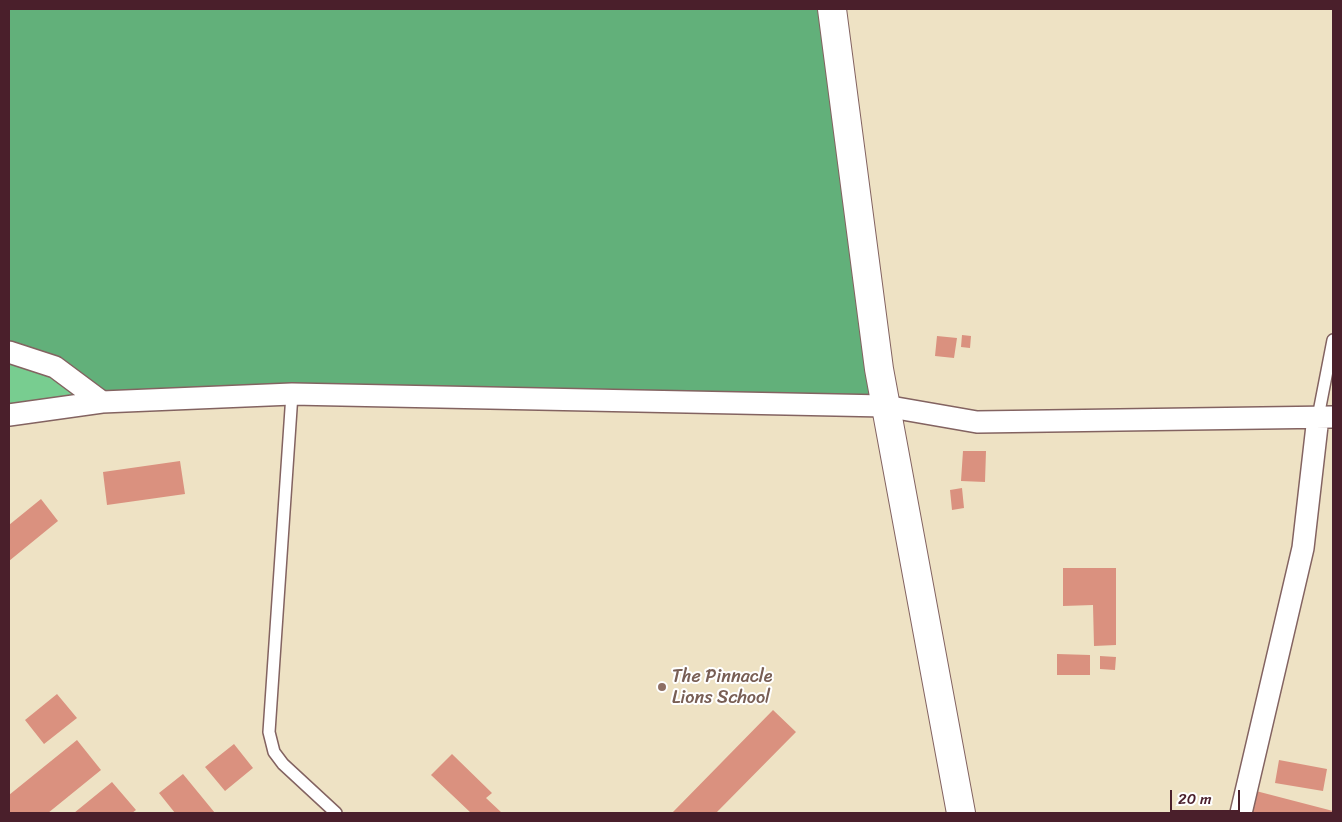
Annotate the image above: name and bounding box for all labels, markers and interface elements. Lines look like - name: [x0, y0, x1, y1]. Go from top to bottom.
- place label: The Pinnacle Lions School: [672, 666, 772, 709]
- marker: The Pinnacle Lions School: [656, 681, 668, 693]
- scale bar: [1172, 780, 1242, 812]
- text: 20 m: [1178, 786, 1212, 812]

